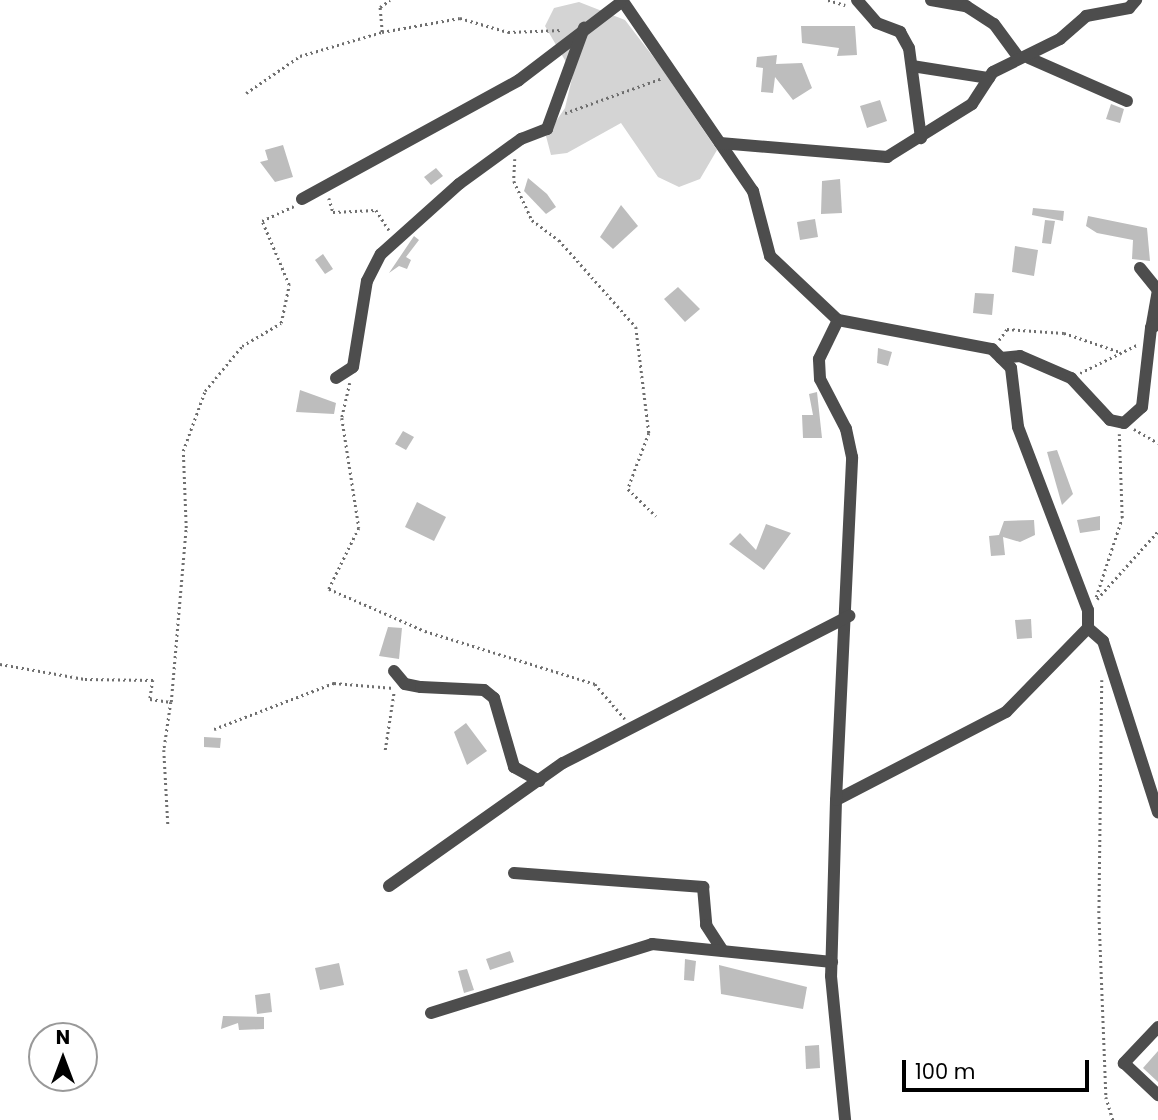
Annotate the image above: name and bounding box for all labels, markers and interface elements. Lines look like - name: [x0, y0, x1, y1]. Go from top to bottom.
- north arrow: [28, 1022, 98, 1092]
- text: N: [56, 1024, 70, 1051]
- scale bar: [906, 1046, 1093, 1090]
- text: 100 m: [915, 1057, 975, 1086]

